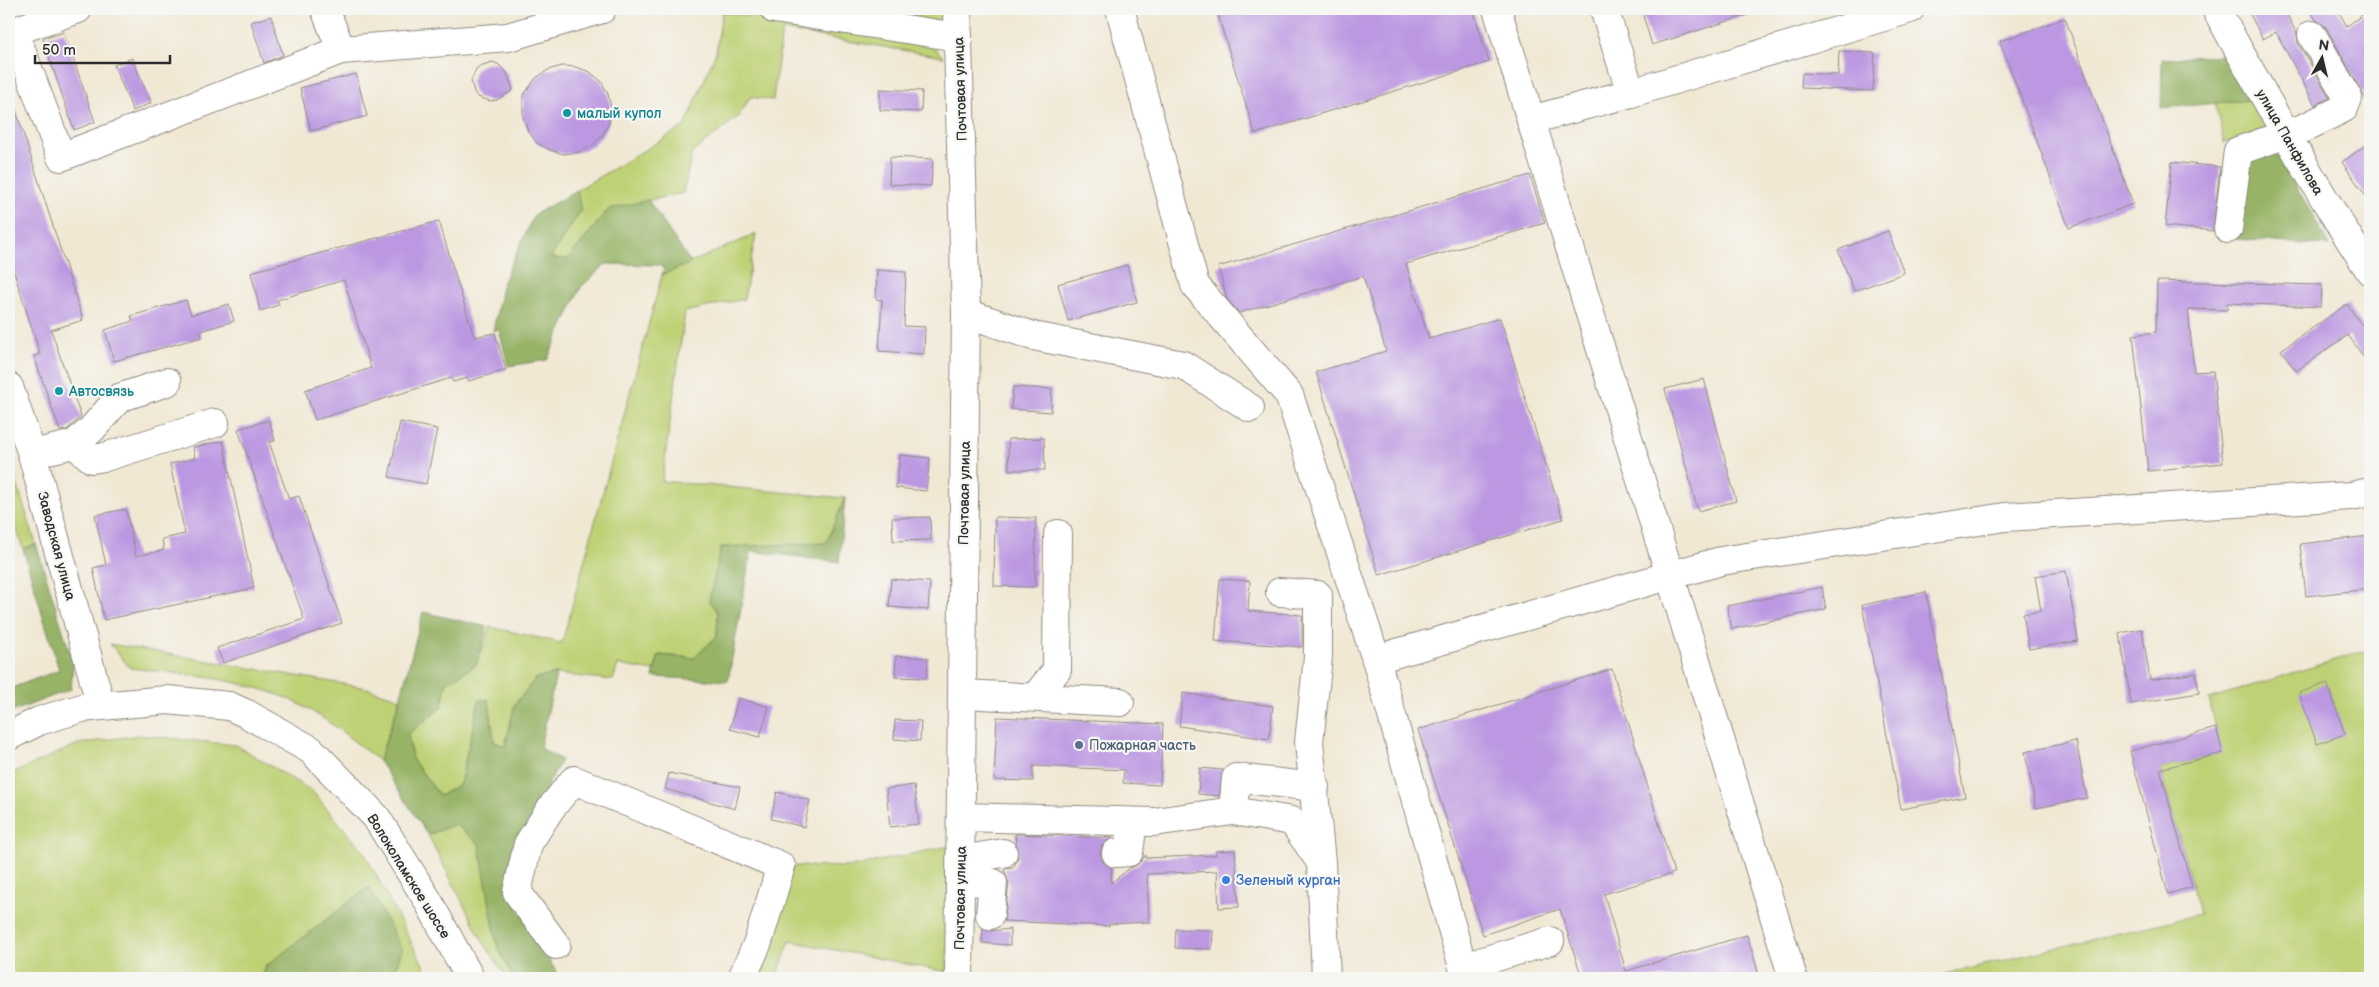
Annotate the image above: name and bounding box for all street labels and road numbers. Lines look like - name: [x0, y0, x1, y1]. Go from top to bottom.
- street label: Почтовая улица: [950, 36, 971, 141]
- street label: улица Панфилова: [2252, 86, 2327, 199]
- street label: Почтовая улица: [955, 440, 974, 545]
- street label: Заводская улица: [34, 490, 79, 603]
- street label: Волоколамское шоссе: [363, 811, 454, 942]
- street label: Почтовая улица: [951, 845, 970, 950]

